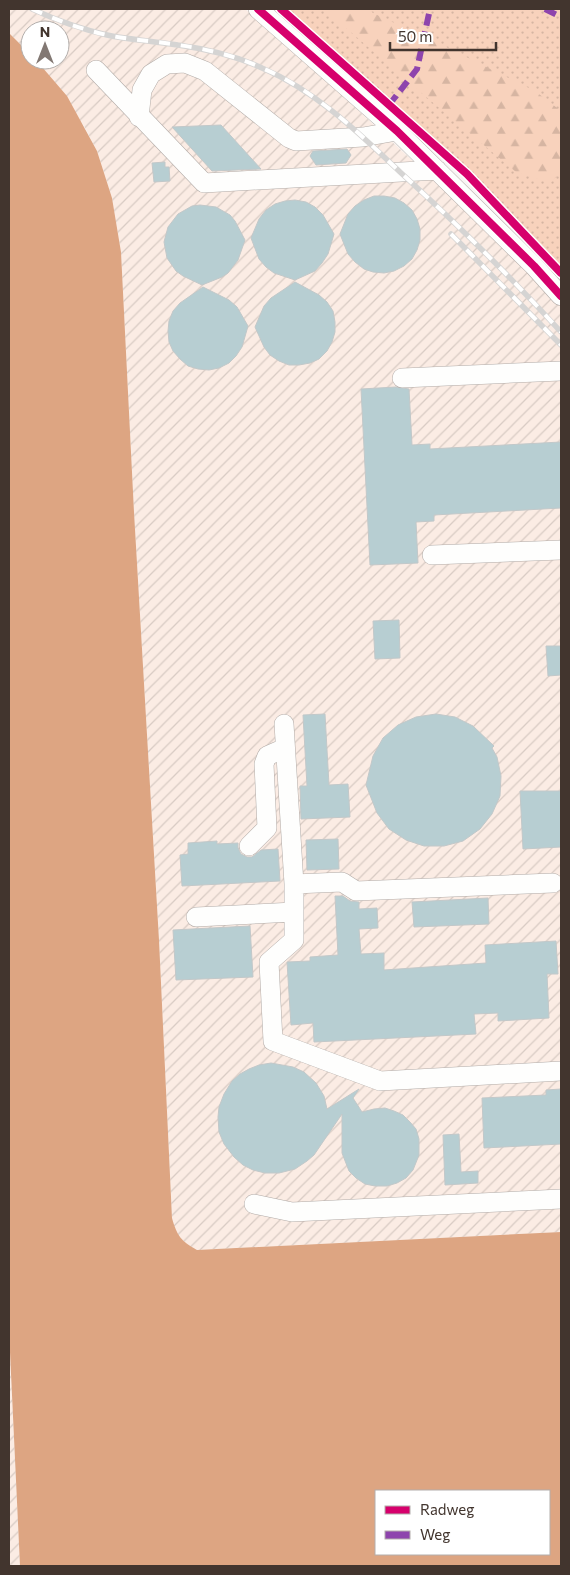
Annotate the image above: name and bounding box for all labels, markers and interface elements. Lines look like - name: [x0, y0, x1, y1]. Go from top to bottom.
- north arrow: [20, 20, 70, 70]
- scale bar: [390, 20, 496, 52]
- text: N: [40, 23, 50, 40]
- text: 50 m: [398, 27, 432, 45]
- legend: [375, 1490, 550, 1555]
- text: Radweg: [420, 1500, 474, 1518]
- text: Weg: [420, 1525, 450, 1543]

